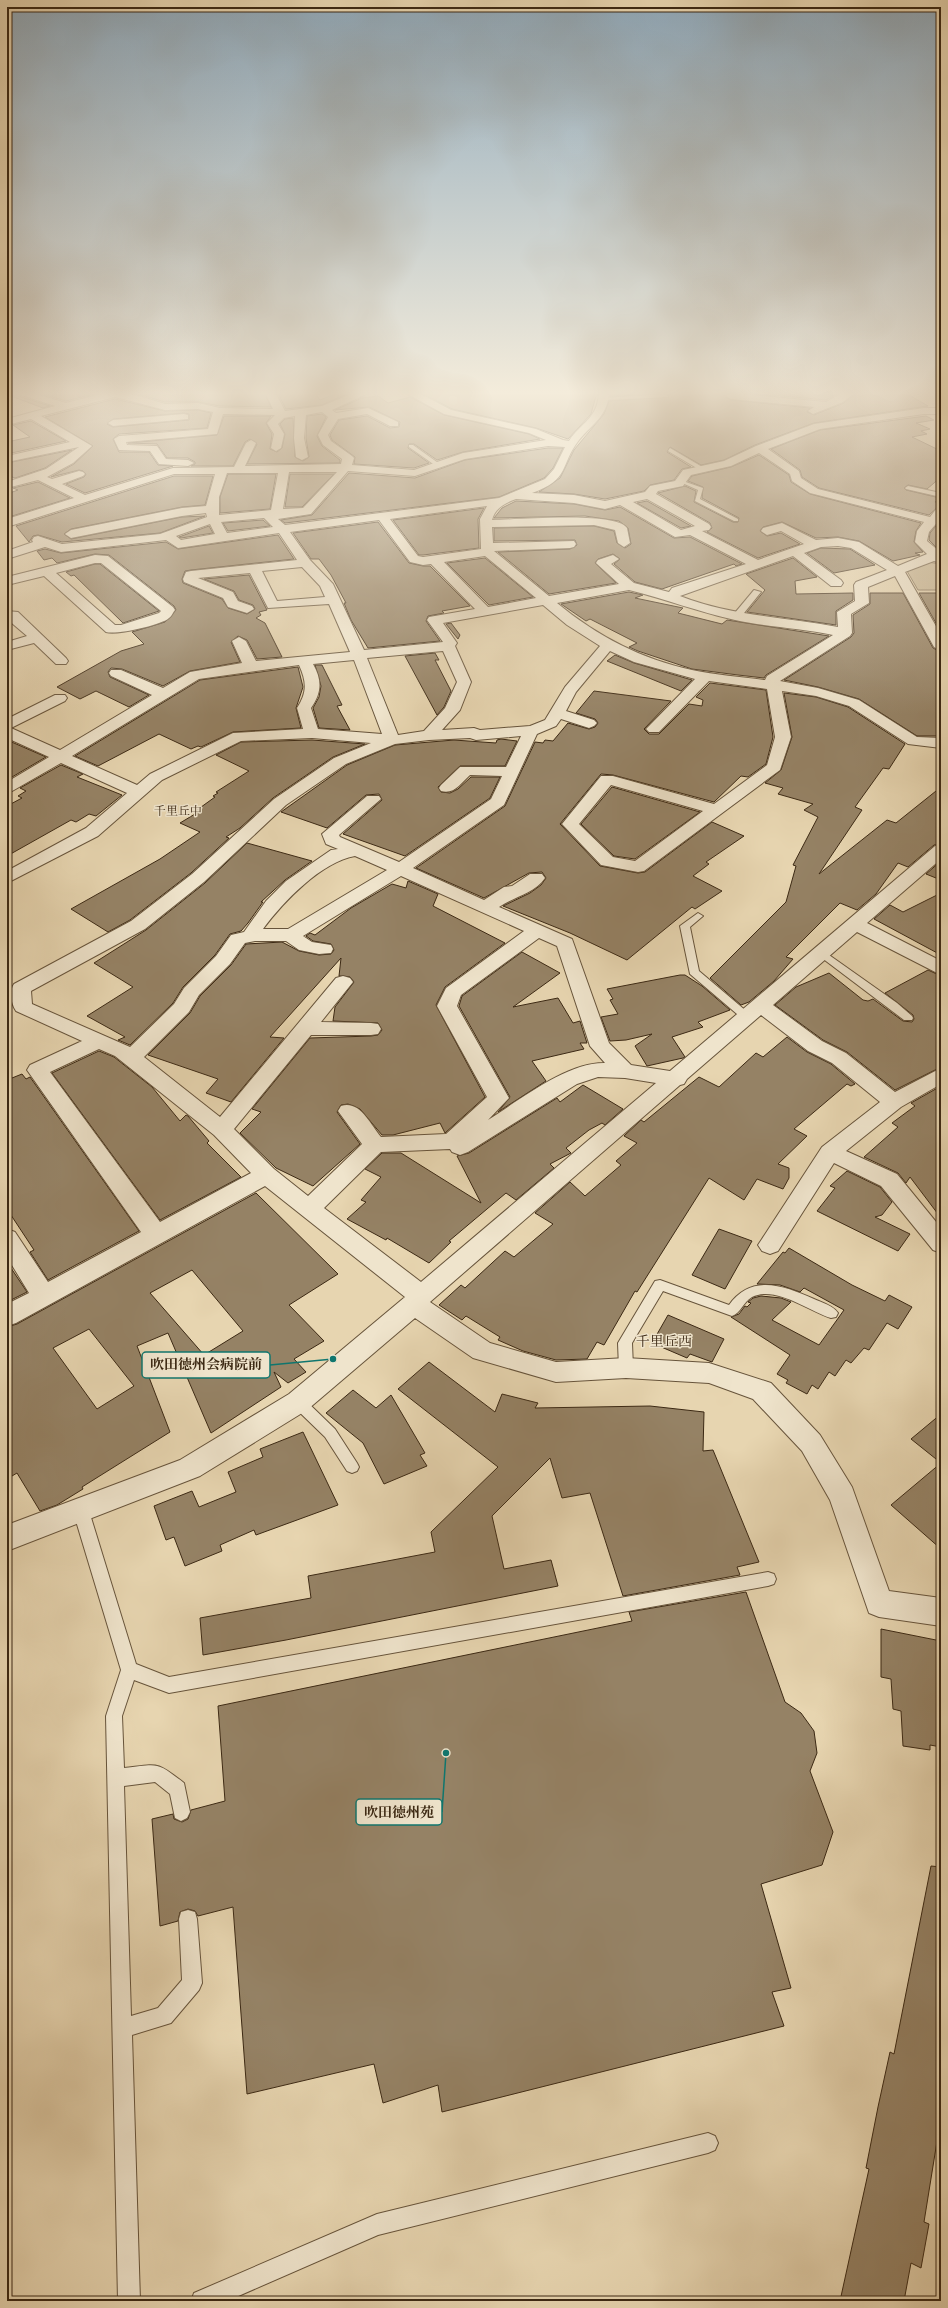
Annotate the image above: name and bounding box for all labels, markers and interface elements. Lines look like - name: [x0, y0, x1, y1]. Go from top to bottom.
- district label: 千里丘中: [154, 802, 202, 819]
- district label: 千里丘西: [636, 1331, 692, 1351]
- callout: 吹田徳州会病院前: [142, 1352, 270, 1378]
- text: 吹田徳州会病院前: [150, 1354, 262, 1374]
- callout: 吹田徳州苑: [356, 1799, 442, 1825]
- text: 吹田徳州苑: [364, 1802, 434, 1822]

